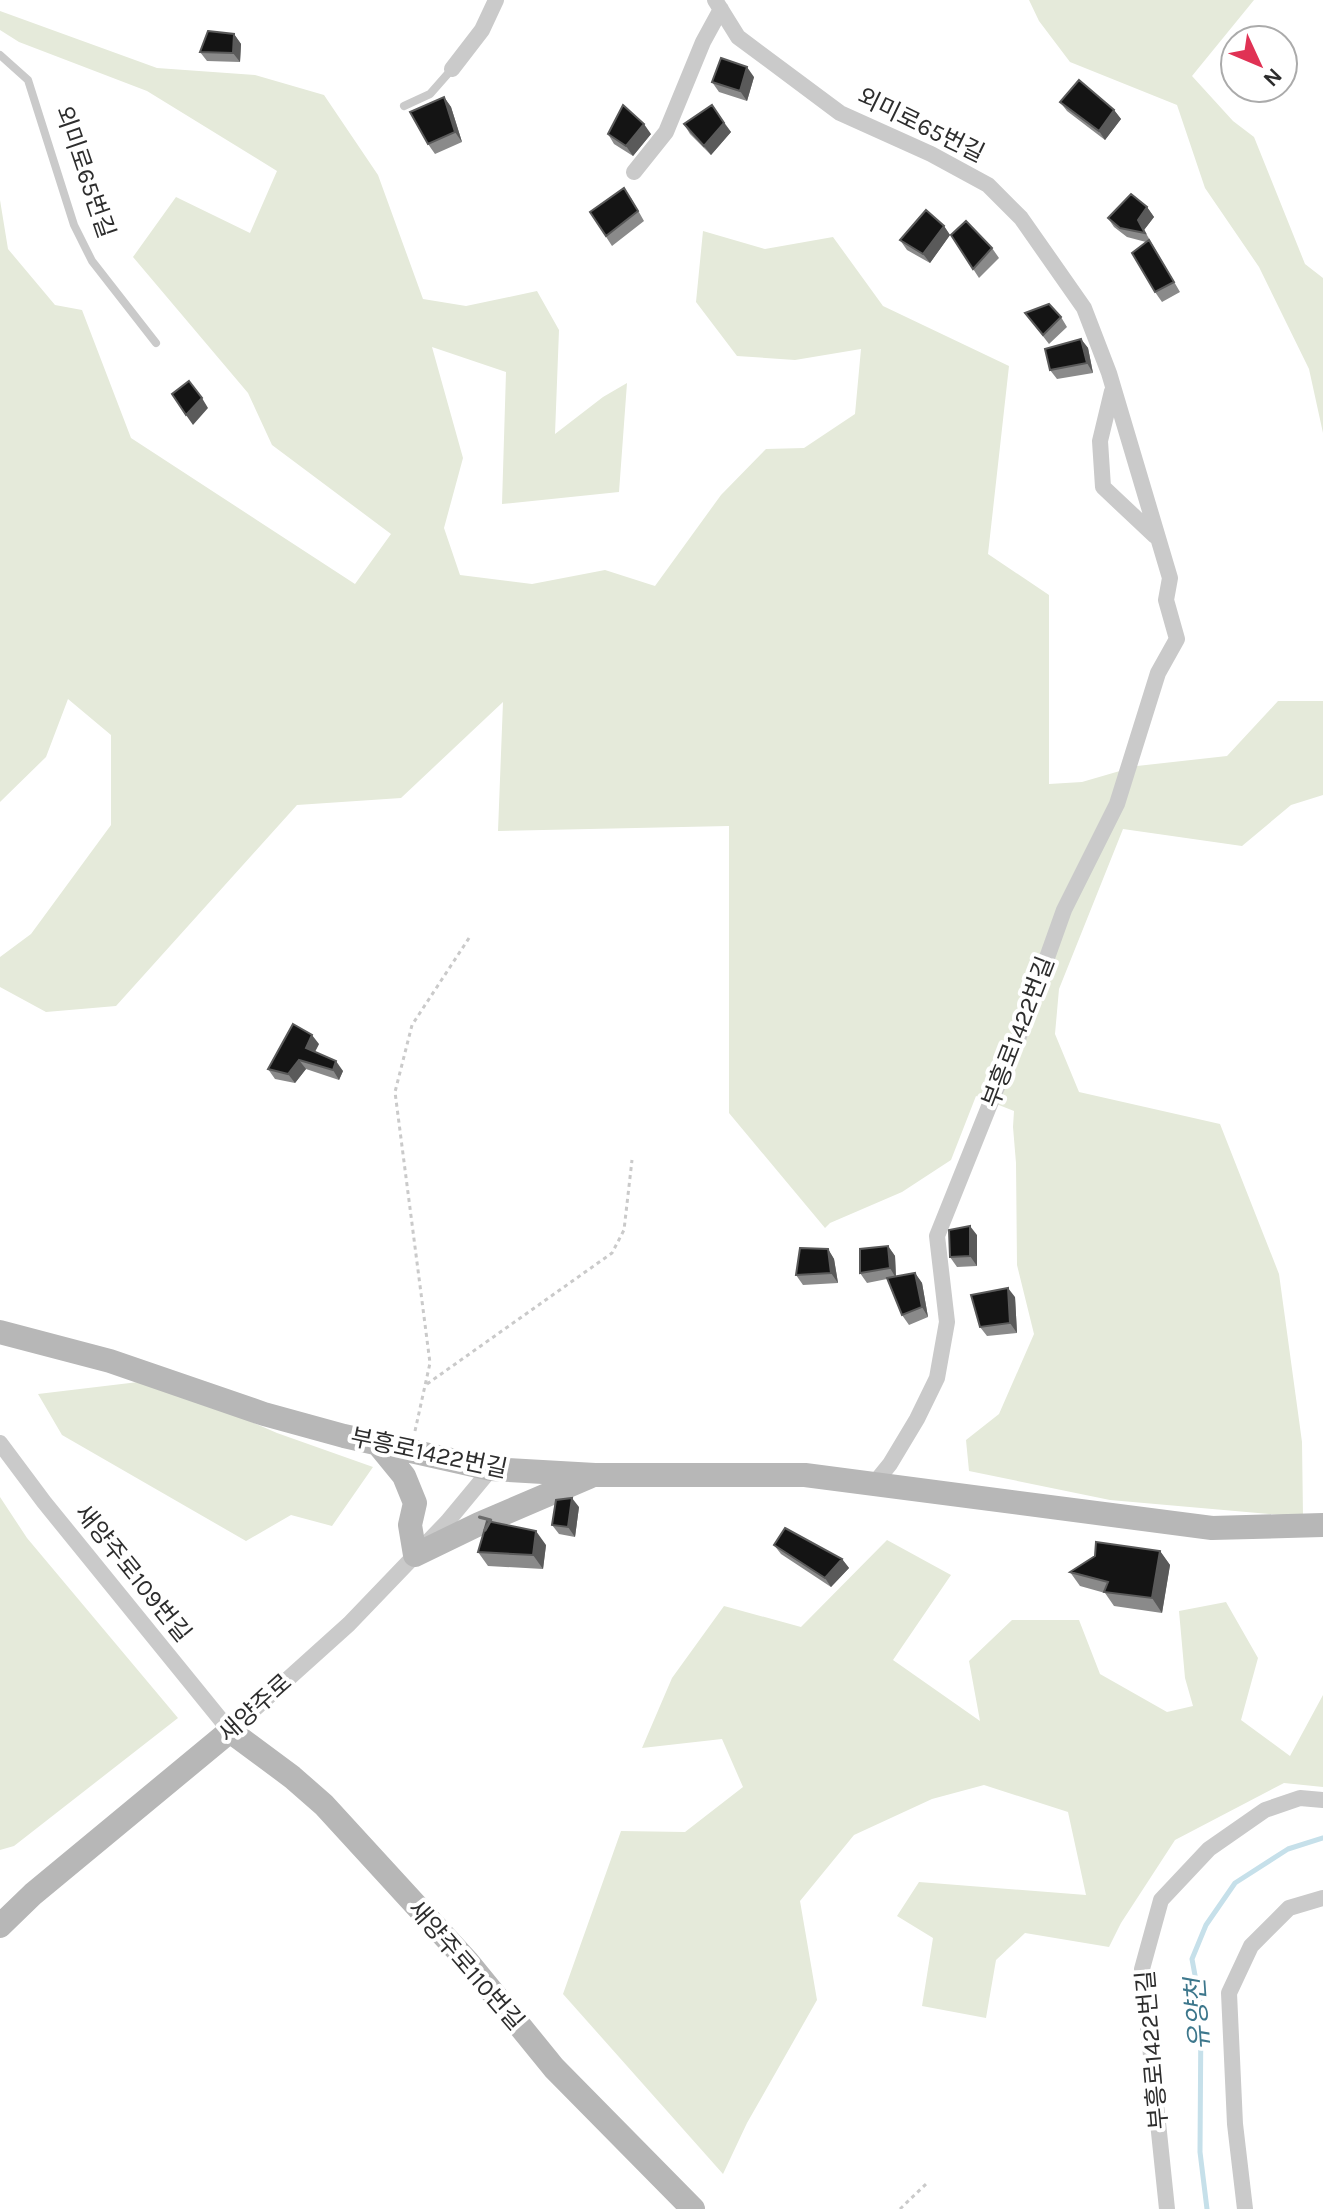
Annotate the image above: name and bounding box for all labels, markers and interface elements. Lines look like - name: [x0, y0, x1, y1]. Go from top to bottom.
- north arrow: [1219, 24, 1299, 104]
- text: N: [1258, 62, 1288, 92]
- street label: 외미로65번길: [853, 82, 989, 168]
- street label: 외미로65번길: [49, 102, 121, 242]
- street label: 부흥로1422번길: [976, 953, 1060, 1111]
- street label: 부흥로1422번길: [348, 1423, 510, 1483]
- street label: 새양주로109번길: [69, 1499, 197, 1647]
- one-way arrow: [478, 1515, 492, 1531]
- street label: 새양주로: [213, 1668, 297, 1748]
- street label: 새양주로110번길: [402, 1894, 530, 2036]
- street label: 부흥로1422번길: [1131, 1969, 1173, 2131]
- water label: 유양천: [1179, 1974, 1215, 2051]

